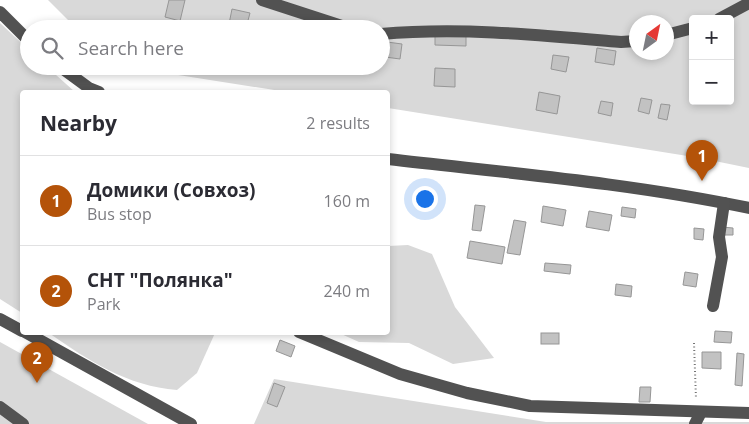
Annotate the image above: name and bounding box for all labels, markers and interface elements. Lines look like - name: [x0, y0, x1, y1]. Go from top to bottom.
- north arrow: [629, 15, 674, 60]
- map controls: [689, 15, 734, 105]
- button: +: [689, 15, 734, 60]
- search box: [20, 20, 390, 75]
- icon: search: [38, 34, 66, 62]
- text: Search here: [78, 35, 184, 61]
- button: −: [689, 60, 734, 105]
- text: Nearby: [40, 109, 117, 137]
- text: 2 results: [306, 112, 370, 134]
- pin: 1: [686, 140, 718, 181]
- text: Домики (Совхоз): [87, 177, 255, 203]
- your location: [412, 186, 438, 212]
- text: 1: [51, 190, 61, 212]
- text: 160 m: [324, 190, 370, 212]
- text: Bus stop: [87, 203, 152, 225]
- text: СНТ "Полянка": [87, 267, 233, 293]
- text: 2: [51, 280, 61, 302]
- text: 240 m: [324, 280, 370, 302]
- text: Park: [87, 293, 120, 315]
- pin: 2: [21, 342, 53, 383]

